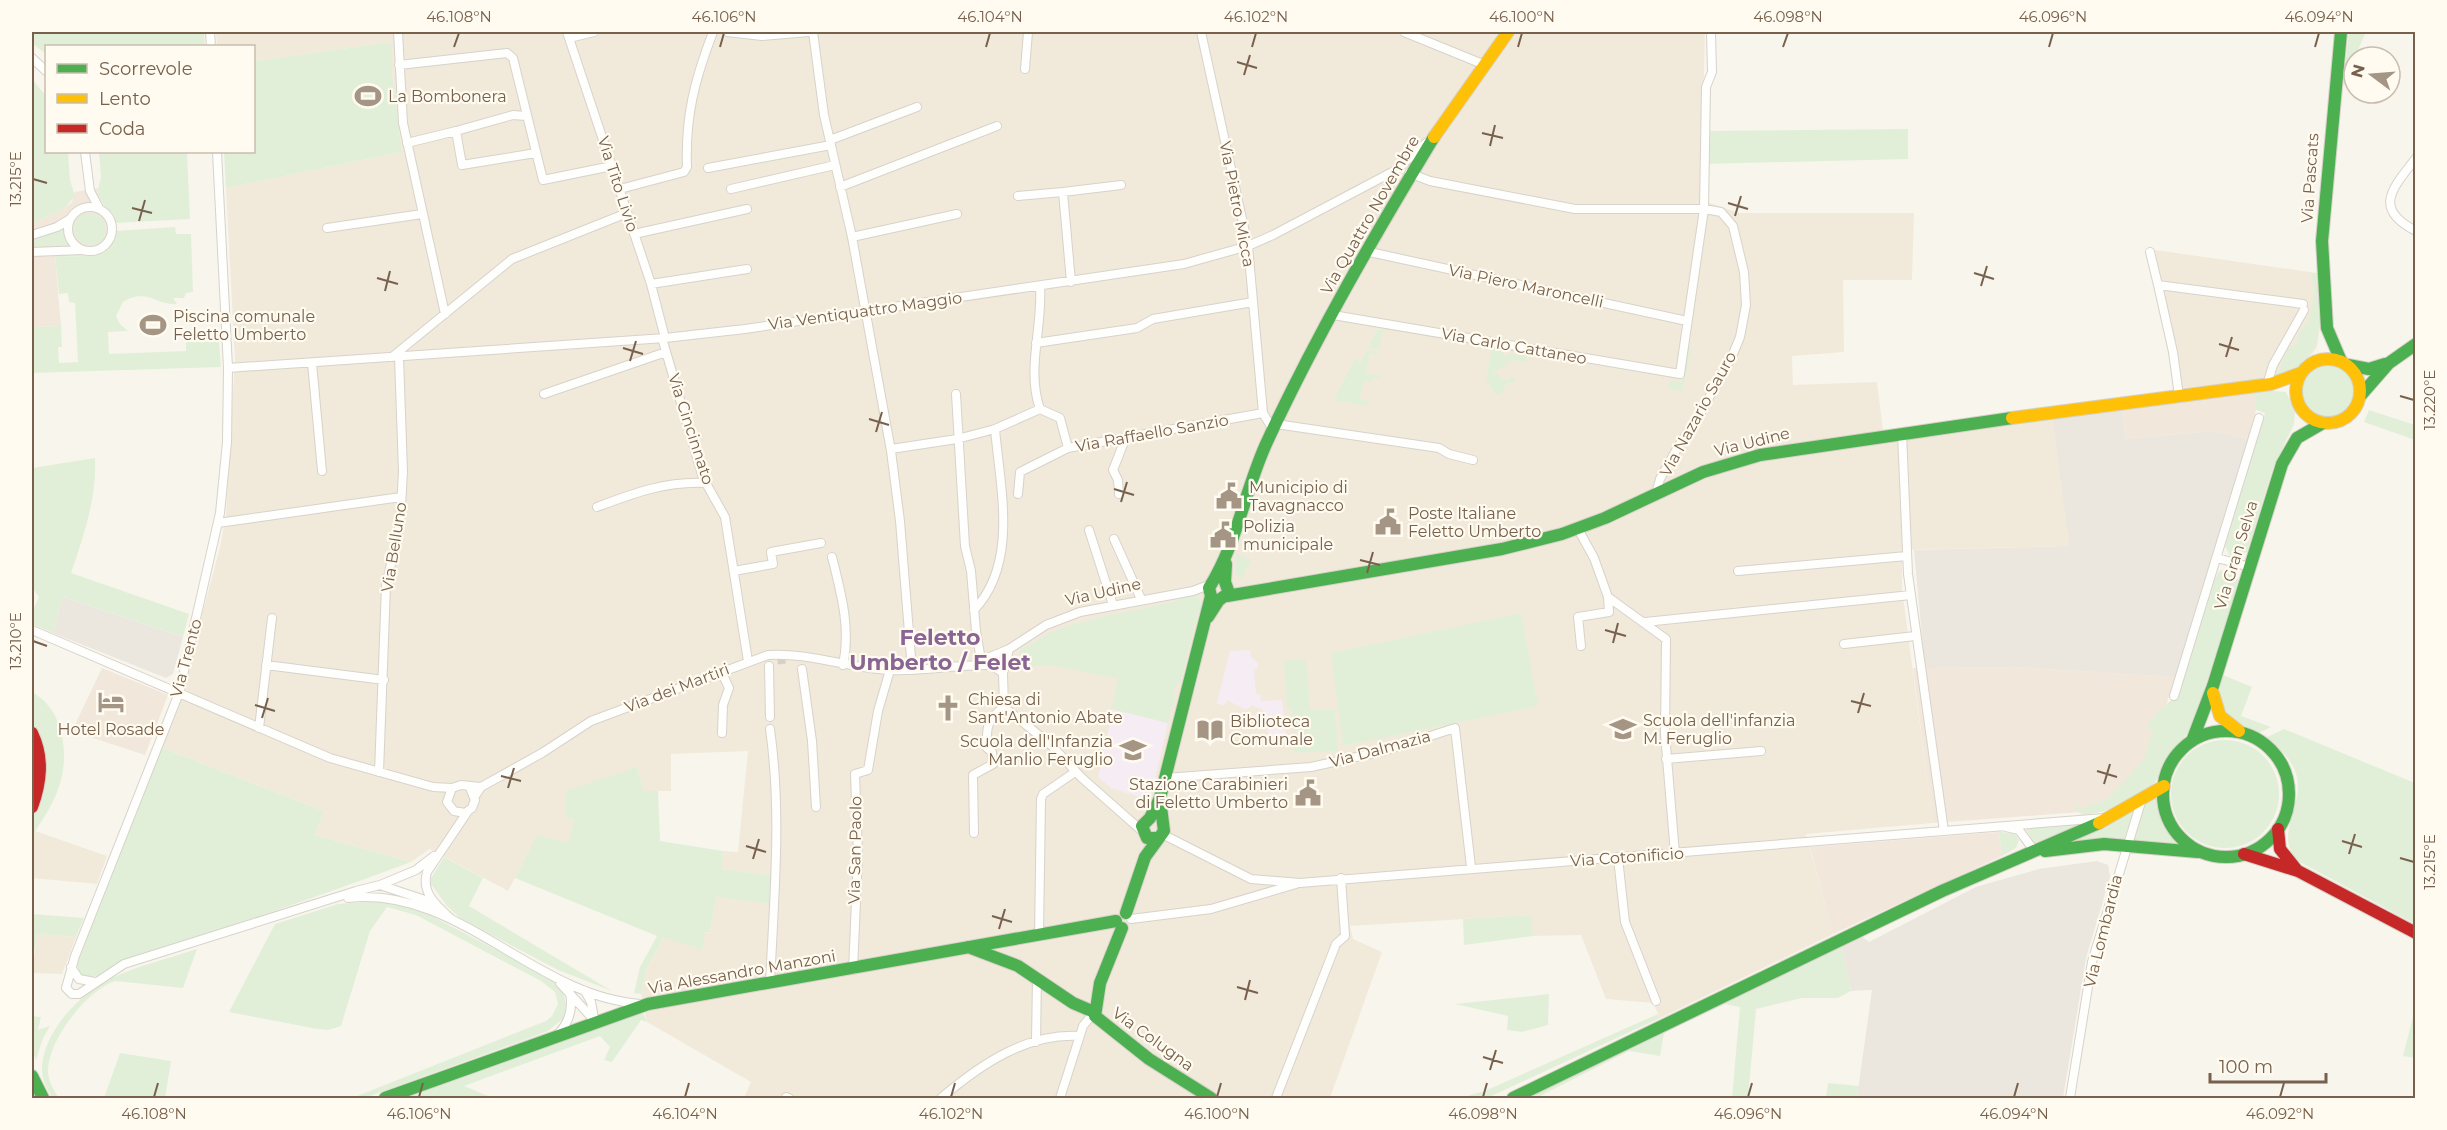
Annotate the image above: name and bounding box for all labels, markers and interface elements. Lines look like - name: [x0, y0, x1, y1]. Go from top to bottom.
- text: 46.108°N: [426, 7, 492, 26]
- text: 46.106°N: [692, 7, 756, 26]
- text: 46.104°N: [957, 7, 1023, 26]
- text: 46.102°N: [1224, 7, 1288, 26]
- text: 46.100°N: [1489, 7, 1555, 26]
- text: 46.098°N: [1753, 7, 1823, 26]
- text: 46.096°N: [2019, 7, 2087, 26]
- text: 46.094°N: [2284, 7, 2354, 26]
- legend: [45, 45, 255, 153]
- north arrow: [2342, 45, 2402, 105]
- text: Scorrevole: [99, 58, 193, 80]
- text: N: [2347, 62, 2369, 80]
- sports icon: La Bombonera: [353, 81, 383, 111]
- place label: La Bombonera: [388, 87, 507, 106]
- text: Lento: [99, 88, 151, 110]
- text: Coda: [99, 118, 145, 140]
- street label: Via Quattro Novembre: [1317, 132, 1423, 298]
- street label: Via Pascats: [2297, 132, 2323, 224]
- street label: Via Tito Livio: [594, 134, 642, 234]
- street label: Via Pietro Micca: [1215, 139, 1259, 269]
- text: 13.215°E: [6, 151, 25, 207]
- street label: Via Piero Maroncelli: [1447, 260, 1605, 312]
- street label: Via Ventiquattro Maggio: [767, 288, 963, 334]
- place label: Piscina comunale Feletto Umberto: [173, 307, 315, 344]
- sports icon: Piscina comunale Feletto Umberto: [138, 310, 168, 340]
- street label: Via Carlo Cattaneo: [1440, 324, 1588, 368]
- street label: Via Nazario Sauro: [1656, 348, 1740, 480]
- text: 13.220°E: [2420, 370, 2439, 430]
- street label: Via Cincinnato: [664, 371, 718, 487]
- street label: Via Raffaello Sanzio: [1074, 410, 1230, 456]
- street label: Via Udine: [1712, 423, 1792, 461]
- place label: Municipio di Tavagnacco: [1249, 478, 1348, 515]
- public building icon: Municipio di Tavagnacco: [1214, 481, 1244, 511]
- street label: Via Gran Selva: [2210, 498, 2262, 612]
- street label: Via Belluno: [378, 501, 410, 593]
- place label: Poste Italiane Feletto Umberto: [1408, 504, 1541, 541]
- public building icon: Poste Italiane Feletto Umberto: [1373, 507, 1403, 537]
- place label: Polizia municipale: [1243, 517, 1333, 554]
- public building icon: Polizia municipale: [1208, 520, 1238, 550]
- street label: Via Udine: [1063, 574, 1143, 610]
- text: 13.210°E: [6, 612, 25, 670]
- street label: Via Trento: [166, 617, 206, 699]
- district label: Feletto Umberto / Felet: [849, 624, 1031, 676]
- street label: Via dei Martiri: [622, 659, 732, 717]
- hotel icon: Hotel Rosade: [96, 687, 126, 717]
- place label: Chiesa di Sant'Antonio Abate: [968, 690, 1123, 727]
- church icon: Chiesa di Sant'Antonio Abate: [933, 693, 963, 723]
- place label: Scuola dell'infanzia M. Feruglio: [1643, 711, 1795, 748]
- place label: Biblioteca Comunale: [1230, 712, 1313, 749]
- school or university icon: Scuola dell'infanzia M. Feruglio: [1608, 714, 1638, 744]
- library icon: Biblioteca Comunale: [1195, 715, 1225, 745]
- place label: Hotel Rosade: [58, 720, 164, 739]
- street label: Via Dalmazia: [1327, 726, 1433, 772]
- place label: Scuola dell'Infanzia Manlio Feruglio: [960, 732, 1113, 769]
- school or university icon: Scuola dell'Infanzia Manlio Feruglio: [1118, 735, 1148, 765]
- place label: Stazione Carabinieri di Feletto Umberto: [1129, 775, 1288, 812]
- public building icon: Stazione Carabinieri di Feletto Umberto: [1293, 778, 1323, 808]
- street label: Via San Paolo: [845, 796, 865, 904]
- text: 13.215°E: [2420, 834, 2439, 890]
- street label: Via Cotonificio: [1569, 844, 1685, 870]
- street label: Via Lombardia: [2080, 872, 2126, 990]
- street label: Via Alessandro Manzoni: [647, 946, 837, 998]
- street label: Via Colugna: [1109, 1003, 1197, 1075]
- scale bar: [2210, 1046, 2326, 1084]
- text: 100 m: [2219, 1056, 2273, 1078]
- text: 46.108°N: [121, 1104, 187, 1123]
- text: 46.106°N: [387, 1104, 451, 1123]
- text: 46.104°N: [652, 1104, 718, 1123]
- text: 46.102°N: [919, 1104, 983, 1123]
- text: 46.100°N: [1184, 1104, 1250, 1123]
- text: 46.098°N: [1448, 1104, 1518, 1123]
- text: 46.096°N: [1714, 1104, 1782, 1123]
- text: 46.094°N: [1979, 1104, 2049, 1123]
- text: 46.092°N: [2246, 1104, 2314, 1123]

